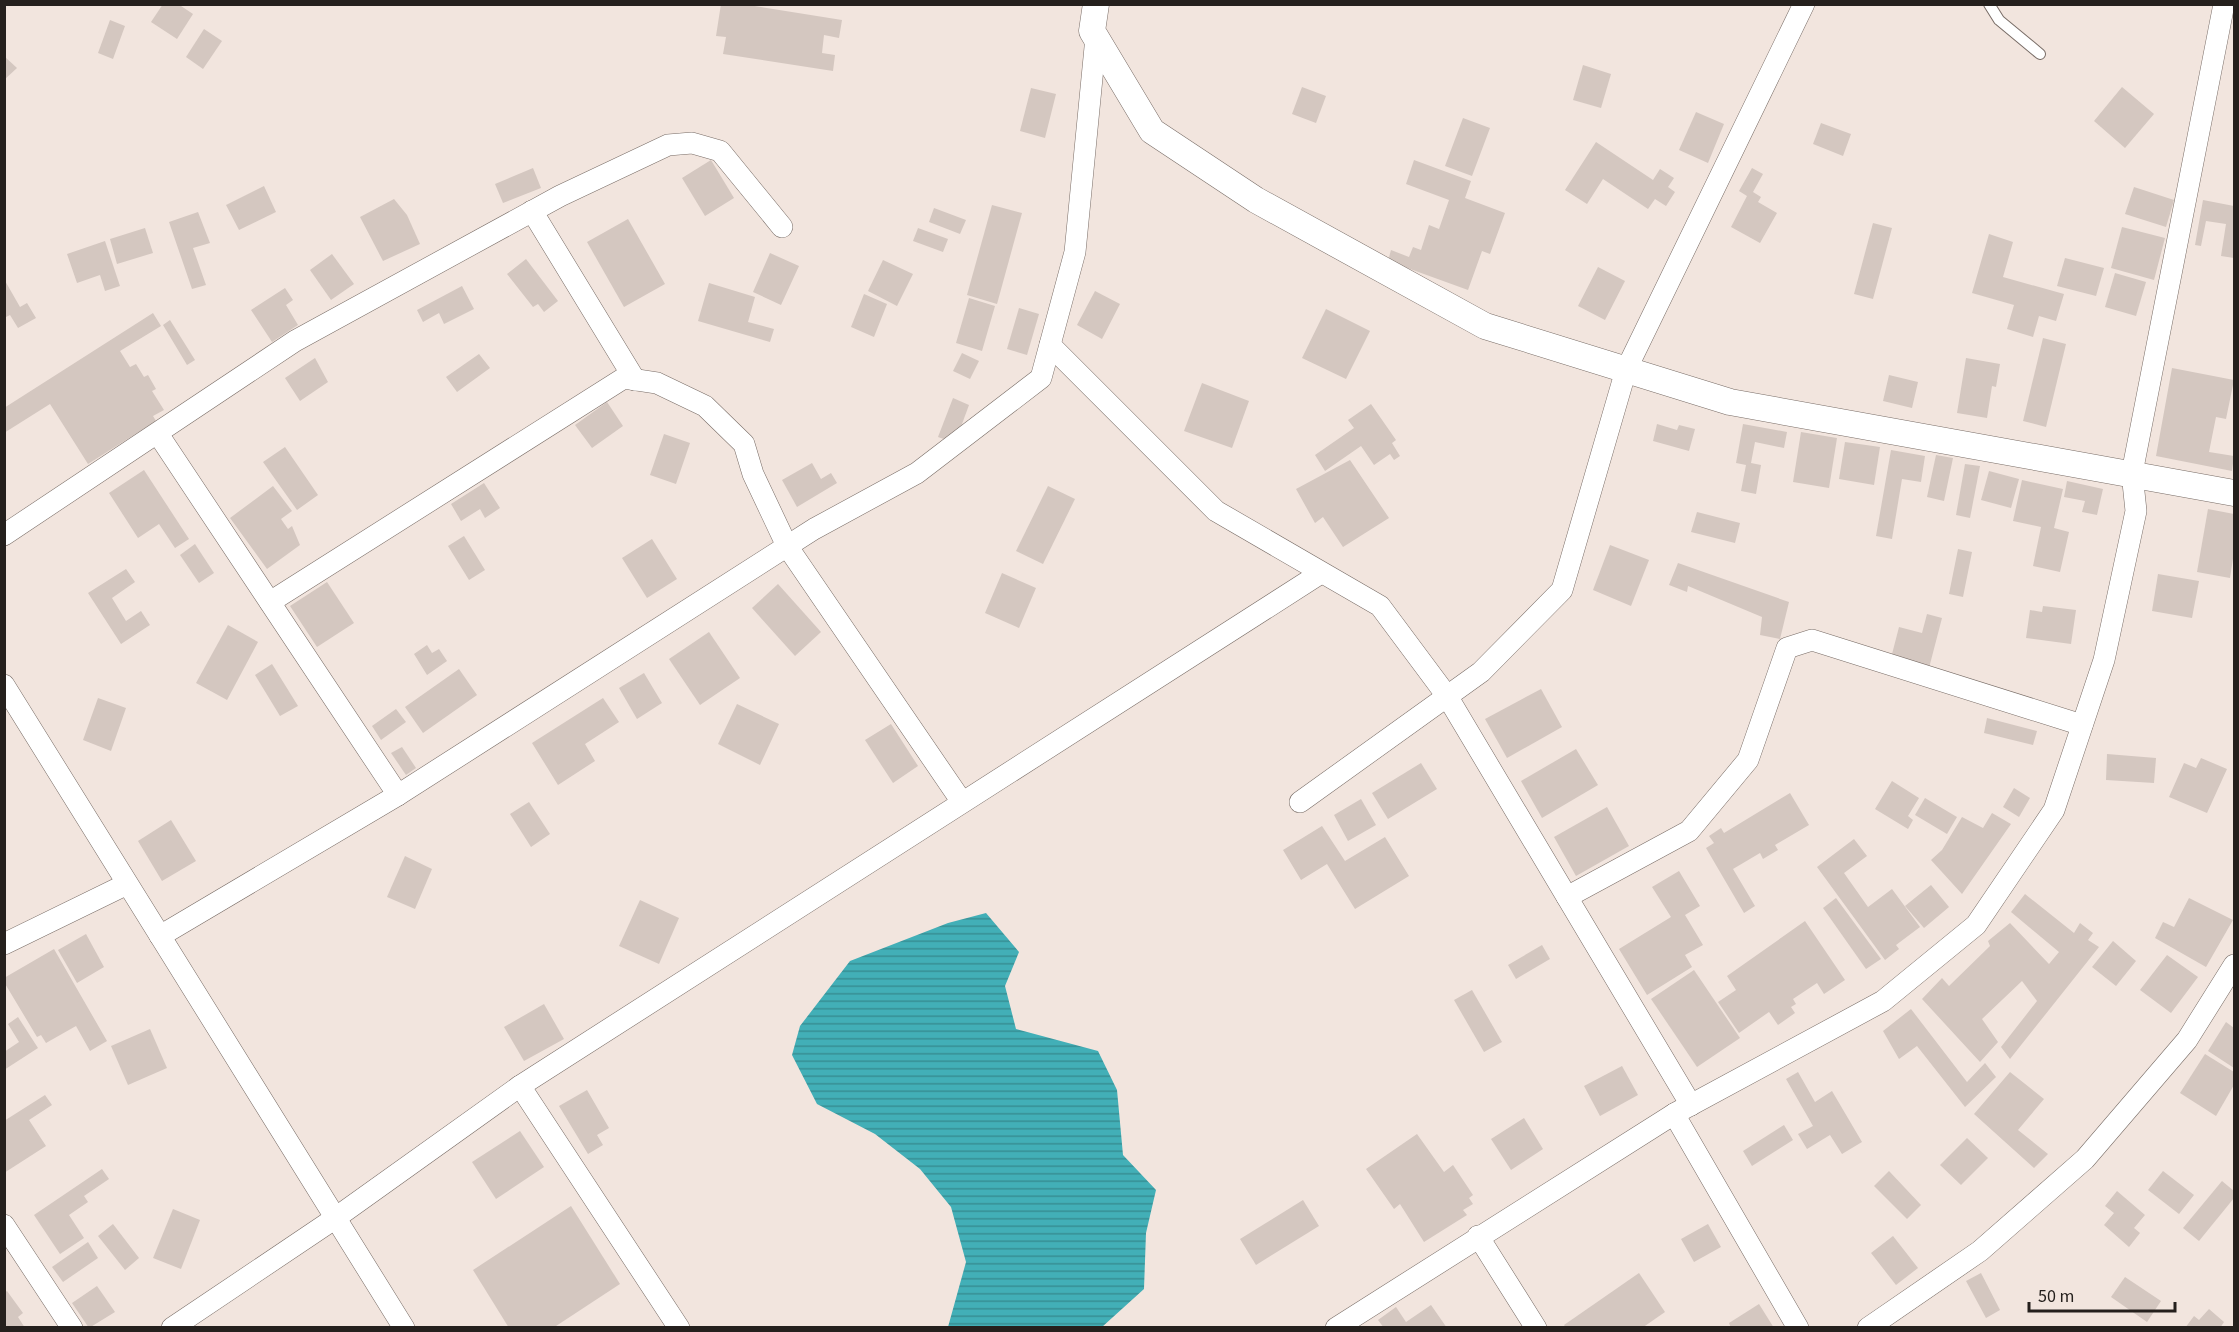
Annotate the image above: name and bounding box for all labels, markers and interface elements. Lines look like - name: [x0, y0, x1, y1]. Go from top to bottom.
- scale bar: [2029, 1275, 2174, 1313]
- text: 50 m: [2038, 1284, 2074, 1309]

